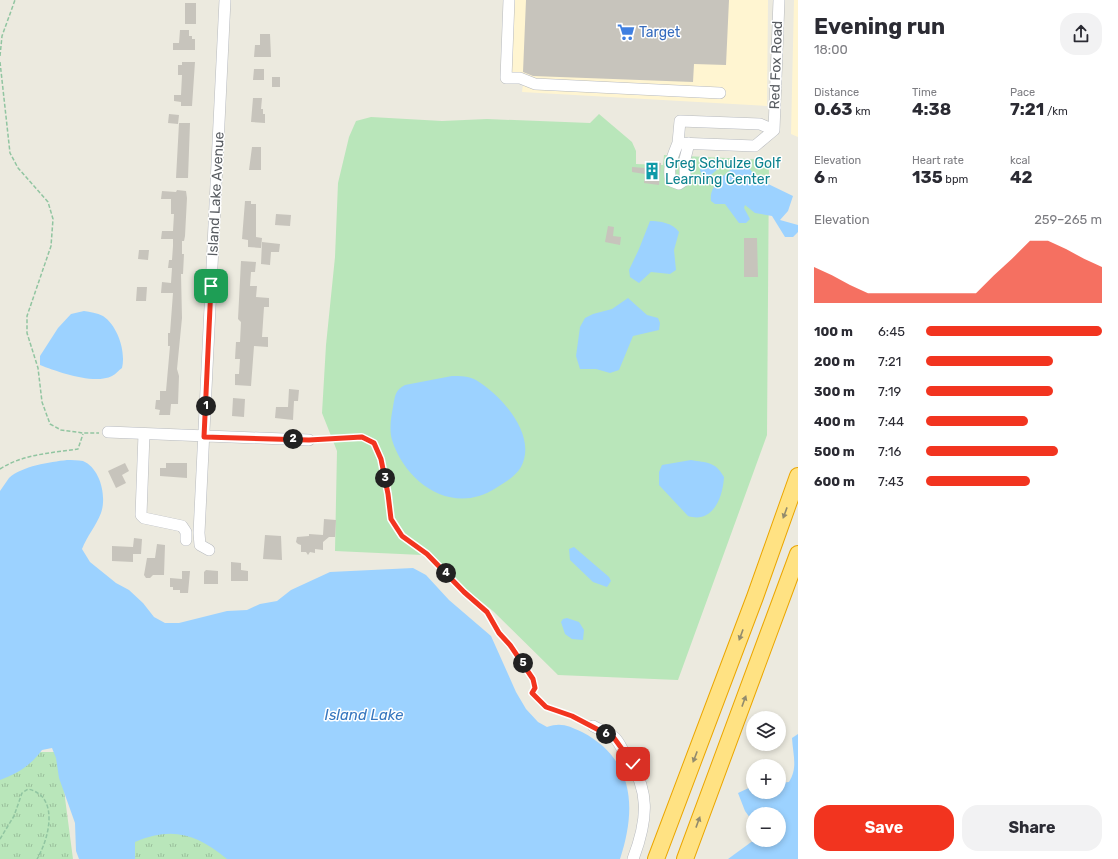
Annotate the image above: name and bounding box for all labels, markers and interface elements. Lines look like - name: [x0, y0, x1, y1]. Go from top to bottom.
- text: Evening run: [814, 13, 945, 40]
- button: share: [1060, 13, 1102, 55]
- street label: Red Fox Road: [766, 20, 786, 110]
- supermarket icon: Target: [616, 22, 636, 42]
- place label: Target: [639, 24, 681, 41]
- text: 18:00: [814, 42, 848, 57]
- text: Distance: [814, 86, 859, 99]
- text: Time: [912, 86, 937, 99]
- text: Pace: [1010, 86, 1035, 99]
- text: 0.63: [814, 99, 852, 119]
- text: 4:38: [912, 99, 951, 119]
- text: 7:21: [1010, 99, 1044, 119]
- text: km: [852, 105, 871, 118]
- text: /km: [1044, 105, 1068, 118]
- street label: Island Lake Avenue: [204, 131, 228, 257]
- text: Elevation: [814, 154, 861, 167]
- text: Heart rate: [912, 154, 964, 167]
- text: kcal: [1010, 154, 1030, 167]
- place label: Greg Schulze Golf Learning Center: [665, 155, 781, 188]
- building icon: Greg Schulze Golf Learning Center: [642, 161, 662, 181]
- text: 6: [814, 167, 825, 187]
- text: 135: [912, 167, 943, 187]
- text: 42: [1010, 167, 1033, 187]
- text: m: [825, 173, 838, 186]
- text: bpm: [943, 173, 968, 186]
- text: Elevation: [814, 212, 870, 227]
- text: 259–265 m: [1034, 212, 1102, 227]
- pin: [194, 269, 228, 303]
- icon: arrive: [200, 275, 222, 297]
- text: 100 m: [814, 324, 853, 339]
- text: 6:45: [878, 324, 905, 339]
- text: 200 m: [814, 354, 855, 369]
- text: 7:21: [878, 354, 901, 369]
- text: 300 m: [814, 384, 855, 399]
- text: 7:19: [878, 384, 901, 399]
- pin: 1: [196, 396, 216, 416]
- text: 1: [203, 399, 209, 412]
- text: 400 m: [814, 414, 855, 429]
- text: 7:44: [878, 414, 904, 429]
- pin: 2: [283, 429, 303, 449]
- text: 2: [289, 432, 297, 445]
- text: 500 m: [814, 444, 855, 459]
- text: 7:16: [878, 444, 901, 459]
- pin: 3: [375, 468, 395, 488]
- text: 3: [381, 471, 389, 484]
- text: 600 m: [814, 474, 855, 489]
- text: 7:43: [878, 474, 904, 489]
- one-way arrow: [781, 507, 787, 519]
- pin: 4: [436, 563, 456, 583]
- text: 4: [442, 566, 450, 579]
- one-way arrow: [737, 629, 743, 641]
- pin: 5: [513, 653, 533, 673]
- text: 5: [519, 656, 527, 669]
- one-way arrow: [741, 694, 747, 706]
- water label: Island Lake: [325, 706, 404, 724]
- map controls: [746, 711, 786, 847]
- button: layers: [746, 711, 786, 751]
- pin: 6: [596, 724, 616, 744]
- text: 6: [602, 727, 610, 740]
- pin: [616, 747, 650, 781]
- one-way arrow: [691, 751, 697, 763]
- icon: check: [622, 753, 644, 775]
- button: +: [746, 759, 786, 799]
- button: Save: [814, 805, 954, 851]
- button: Share: [962, 805, 1102, 851]
- button: −: [746, 807, 786, 847]
- one-way arrow: [696, 816, 702, 828]

